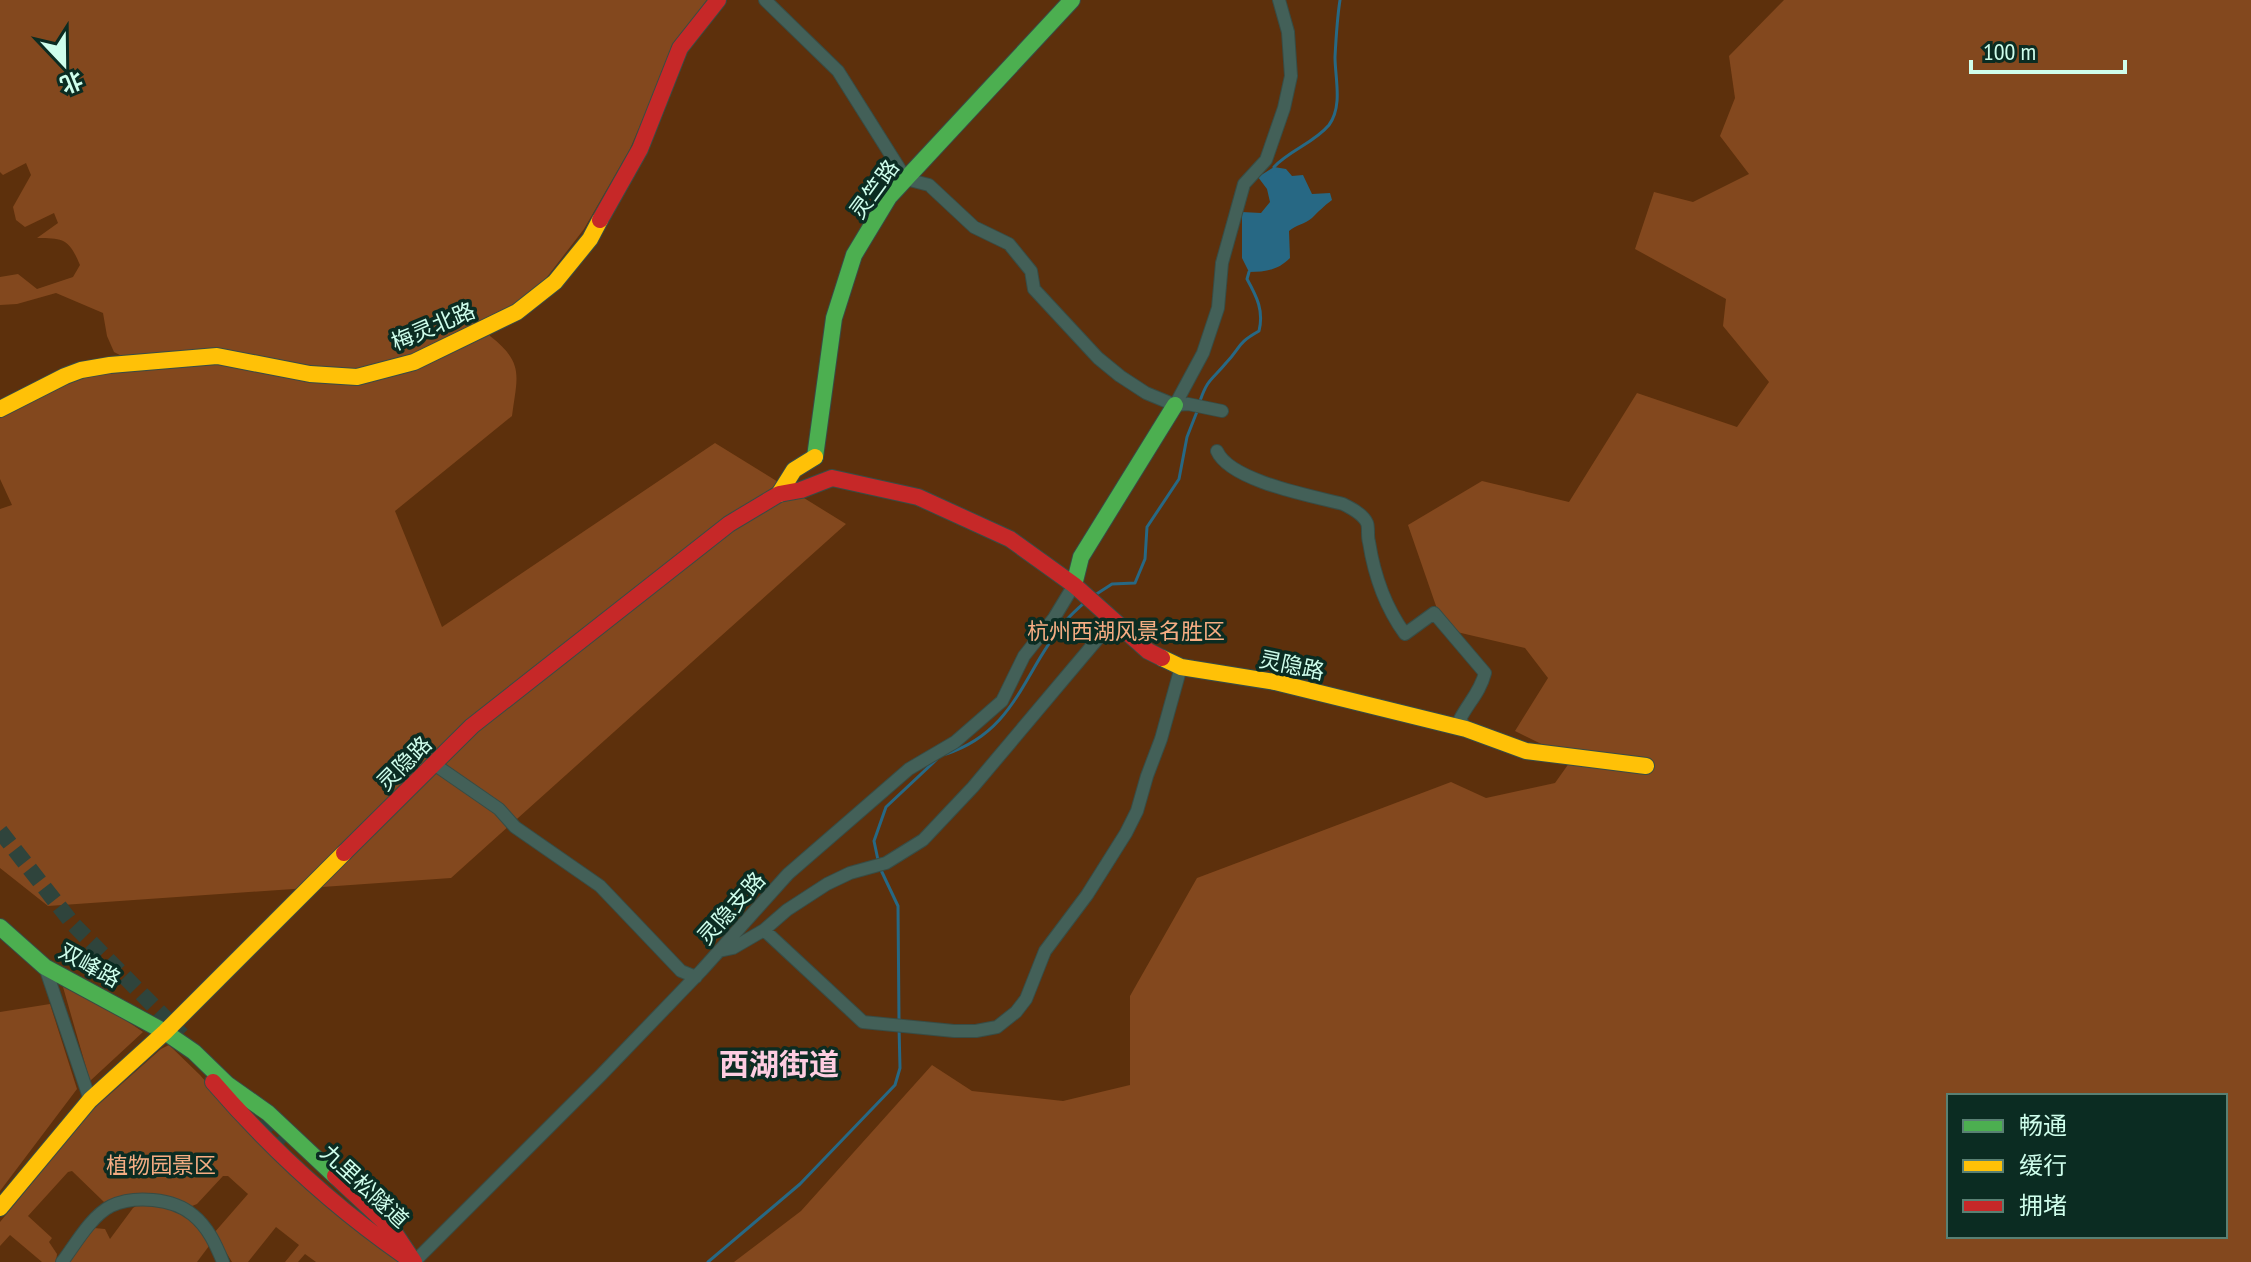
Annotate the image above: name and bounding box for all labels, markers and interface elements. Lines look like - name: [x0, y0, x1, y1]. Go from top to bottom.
- north arrow: [24, 24, 104, 104]
- scale bar: [1971, 24, 2125, 74]
- text: 100 m: [1983, 36, 2036, 67]
- text: 北: [56, 65, 87, 100]
- street label: 灵竺路: [843, 154, 905, 224]
- street label: 梅灵北路: [387, 296, 479, 356]
- park label: 杭州西湖风景名胜区: [1027, 617, 1225, 645]
- street label: 灵隐路: [1257, 644, 1327, 686]
- street label: 灵隐路: [371, 730, 437, 796]
- street label: 灵隐支路: [691, 866, 771, 950]
- street label: 双峰路: [54, 937, 126, 993]
- district label: 西湖街道: [719, 1044, 839, 1083]
- legend: [1947, 1094, 2227, 1238]
- text: 畅通: [2019, 1110, 2067, 1141]
- street label: 九里松隧道: [315, 1138, 415, 1234]
- text: 缓行: [2019, 1150, 2067, 1181]
- park label: 植物园景区: [106, 1151, 216, 1179]
- text: 拥堵: [2019, 1190, 2067, 1221]

